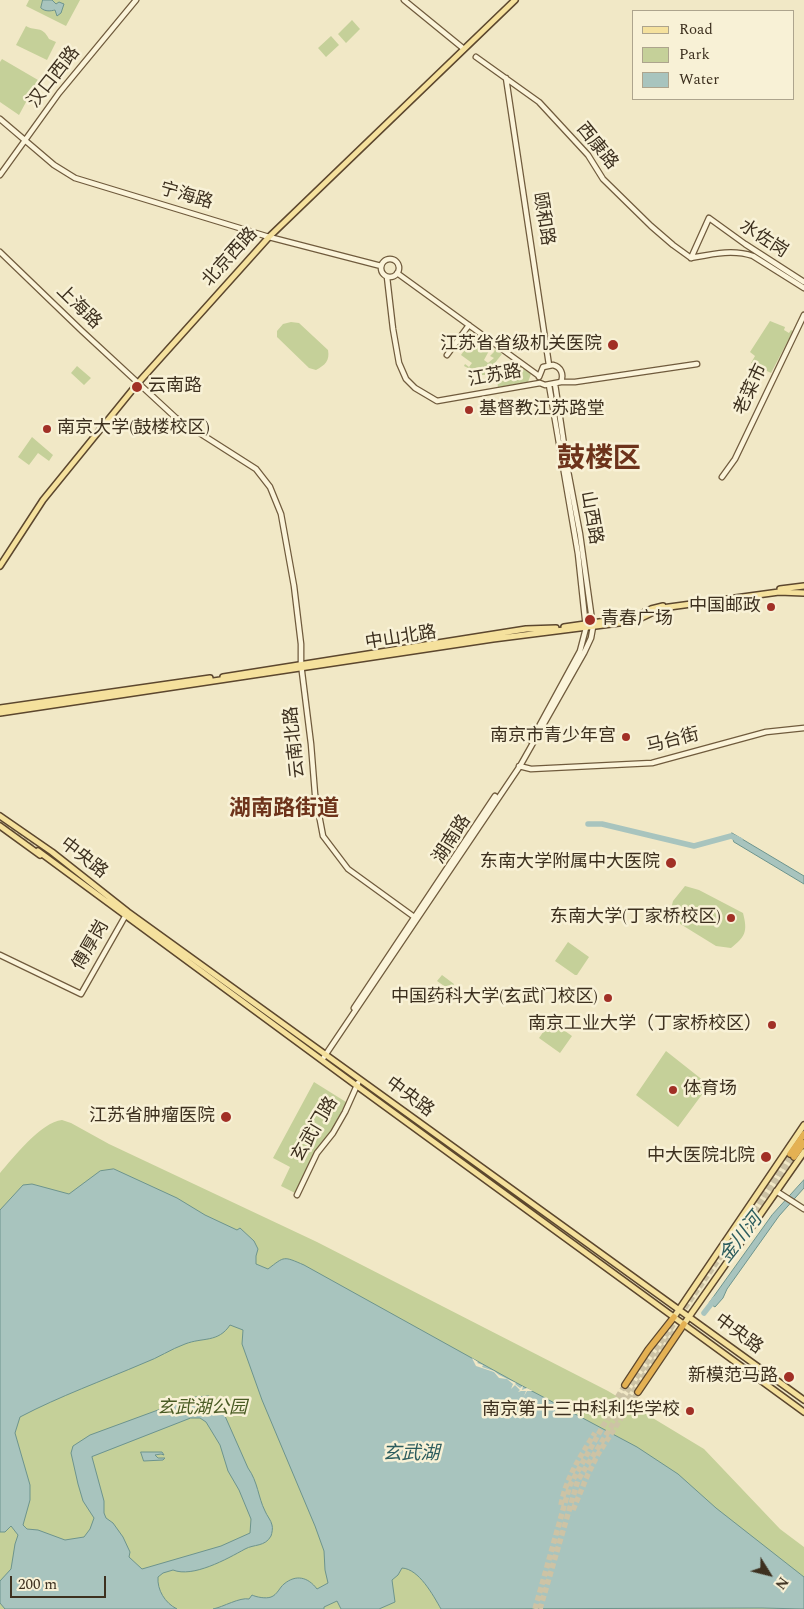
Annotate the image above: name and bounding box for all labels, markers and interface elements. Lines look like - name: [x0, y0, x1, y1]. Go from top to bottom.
- legend: [632, 10, 794, 100]
- text: Road: [679, 18, 713, 41]
- street label: 汉口西路: [24, 43, 86, 113]
- text: Park: [679, 43, 710, 66]
- text: Water: [679, 68, 719, 91]
- street label: 西康路: [571, 119, 621, 175]
- street label: 宁海路: [157, 179, 215, 215]
- street label: 颐和路: [527, 191, 557, 247]
- street label: 水佐岗: [734, 216, 792, 264]
- street label: 北京西路: [199, 224, 263, 292]
- street label: 上海路: [51, 281, 105, 335]
- place label: 江苏省省级机关医院: [440, 334, 602, 356]
- marker: 江苏省省级机关医院: [606, 338, 620, 352]
- street label: 老菜市: [731, 361, 773, 419]
- street label: 江苏路: [467, 362, 523, 392]
- place label: 云南路: [148, 376, 202, 398]
- marker: 云南路: [130, 380, 144, 394]
- place label: 基督教江苏路堂: [479, 399, 605, 421]
- marker: 基督教江苏路堂: [463, 404, 475, 416]
- place label: 南京大学(鼓楼校区): [57, 418, 210, 440]
- marker: 南京大学(鼓楼校区): [41, 423, 53, 435]
- district label: 鼓楼区: [557, 445, 641, 479]
- street label: 山西路: [575, 490, 605, 546]
- place label: 中国邮政: [689, 596, 761, 618]
- marker: 中国邮政: [765, 601, 777, 613]
- place label: 青春广场: [601, 609, 673, 631]
- marker: 青春广场: [583, 613, 597, 627]
- street label: 中山北路: [364, 623, 438, 655]
- street label: 云南北路: [281, 705, 311, 779]
- street label: 马台街: [644, 725, 702, 759]
- place label: 南京市青少年宫: [490, 726, 616, 748]
- marker: 南京市青少年宫: [620, 731, 632, 743]
- district label: 湖南路街道: [229, 798, 339, 824]
- street label: 湖南路: [429, 811, 477, 869]
- street label: 中央路: [55, 834, 111, 884]
- place label: 东南大学附属中大医院: [480, 852, 660, 874]
- marker: 东南大学附属中大医院: [664, 856, 678, 870]
- place label: 东南大学(丁家桥校区): [550, 907, 721, 929]
- marker: 东南大学(丁家桥校区): [725, 912, 737, 924]
- street label: 傅厚岗: [69, 917, 115, 975]
- place label: 中国药科大学(玄武门校区): [391, 987, 598, 1009]
- marker: 中国药科大学(玄武门校区): [602, 992, 614, 1004]
- place label: 南京工业大学（丁家桥校区）: [528, 1014, 762, 1036]
- marker: 南京工业大学（丁家桥校区）: [766, 1019, 778, 1031]
- street label: 中央路: [381, 1073, 437, 1123]
- place label: 体育场: [683, 1079, 737, 1101]
- marker: 体育场: [667, 1084, 679, 1096]
- street label: 玄武门路: [288, 1094, 344, 1166]
- place label: 江苏省肿瘤医院: [89, 1106, 215, 1128]
- marker: 江苏省肿瘤医院: [219, 1110, 233, 1124]
- place label: 中大医院北院: [647, 1146, 755, 1168]
- marker: 中大医院北院: [759, 1150, 773, 1164]
- water label: 金川河: [715, 1210, 769, 1268]
- street label: 中央路: [710, 1310, 766, 1360]
- place label: 新模范马路: [688, 1366, 778, 1388]
- marker: 新模范马路: [782, 1370, 796, 1384]
- park label: 玄武湖公园: [157, 1398, 247, 1420]
- place label: 南京第十三中科利华学校: [482, 1400, 680, 1422]
- marker: 南京第十三中科利华学校: [684, 1405, 696, 1417]
- water label: 玄武湖: [383, 1444, 439, 1466]
- north arrow: [744, 1549, 794, 1599]
- scale bar: [12, 1566, 109, 1598]
- text: N: [770, 1572, 793, 1594]
- text: 200 m: [18, 1573, 57, 1596]

